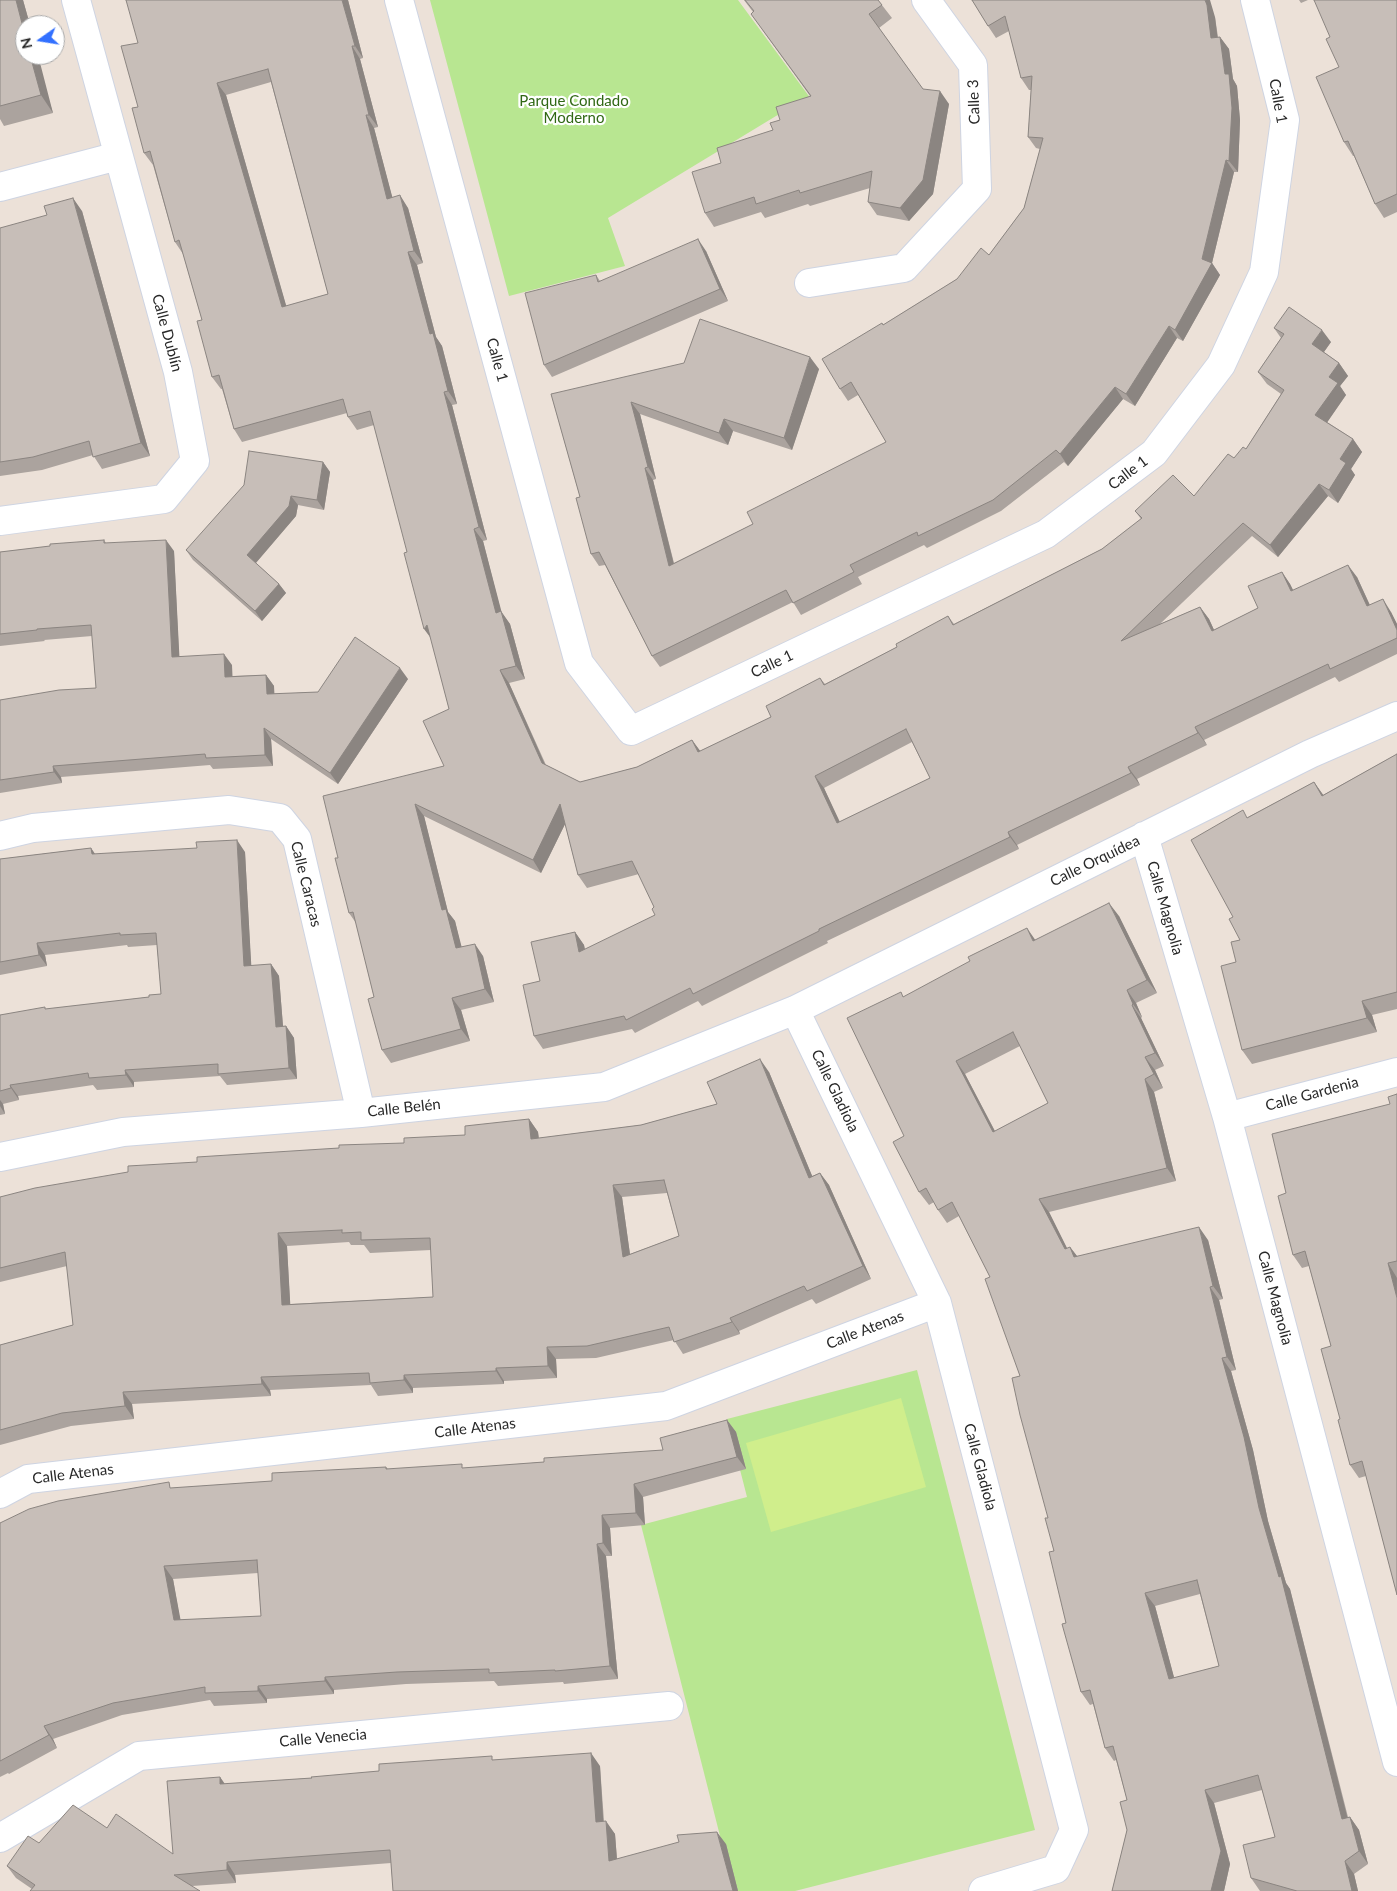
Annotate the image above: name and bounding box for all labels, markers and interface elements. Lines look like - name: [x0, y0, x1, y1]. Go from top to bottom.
- north arrow: [15, 15, 65, 65]
- text: N: [16, 36, 35, 50]
- street label: Calle 1: [1265, 77, 1291, 125]
- street label: Calle 3: [964, 79, 984, 125]
- park label: Parque Condado Moderno: [519, 92, 629, 127]
- street label: Calle Dublín: [148, 292, 186, 374]
- street label: Calle 1: [482, 336, 512, 384]
- street label: Calle 1: [1105, 452, 1151, 494]
- street label: Calle 1: [748, 646, 796, 682]
- street label: Calle Orquídea: [1047, 832, 1143, 890]
- street label: Calle Caracas: [287, 839, 325, 929]
- street label: Calle Magnolia: [1143, 859, 1187, 957]
- street label: Calle Gladiola: [807, 1047, 863, 1135]
- street label: Calle Gardenia: [1264, 1073, 1360, 1115]
- street label: Calle Belén: [366, 1095, 442, 1121]
- street label: Calle Magnolia: [1254, 1249, 1296, 1347]
- street label: Calle Atenas: [824, 1307, 906, 1353]
- street label: Calle Atenas: [433, 1414, 517, 1442]
- street label: Calle Gladiola: [960, 1421, 1000, 1513]
- street label: Calle Atenas: [31, 1460, 115, 1488]
- street label: Calle Venecia: [278, 1725, 368, 1751]

